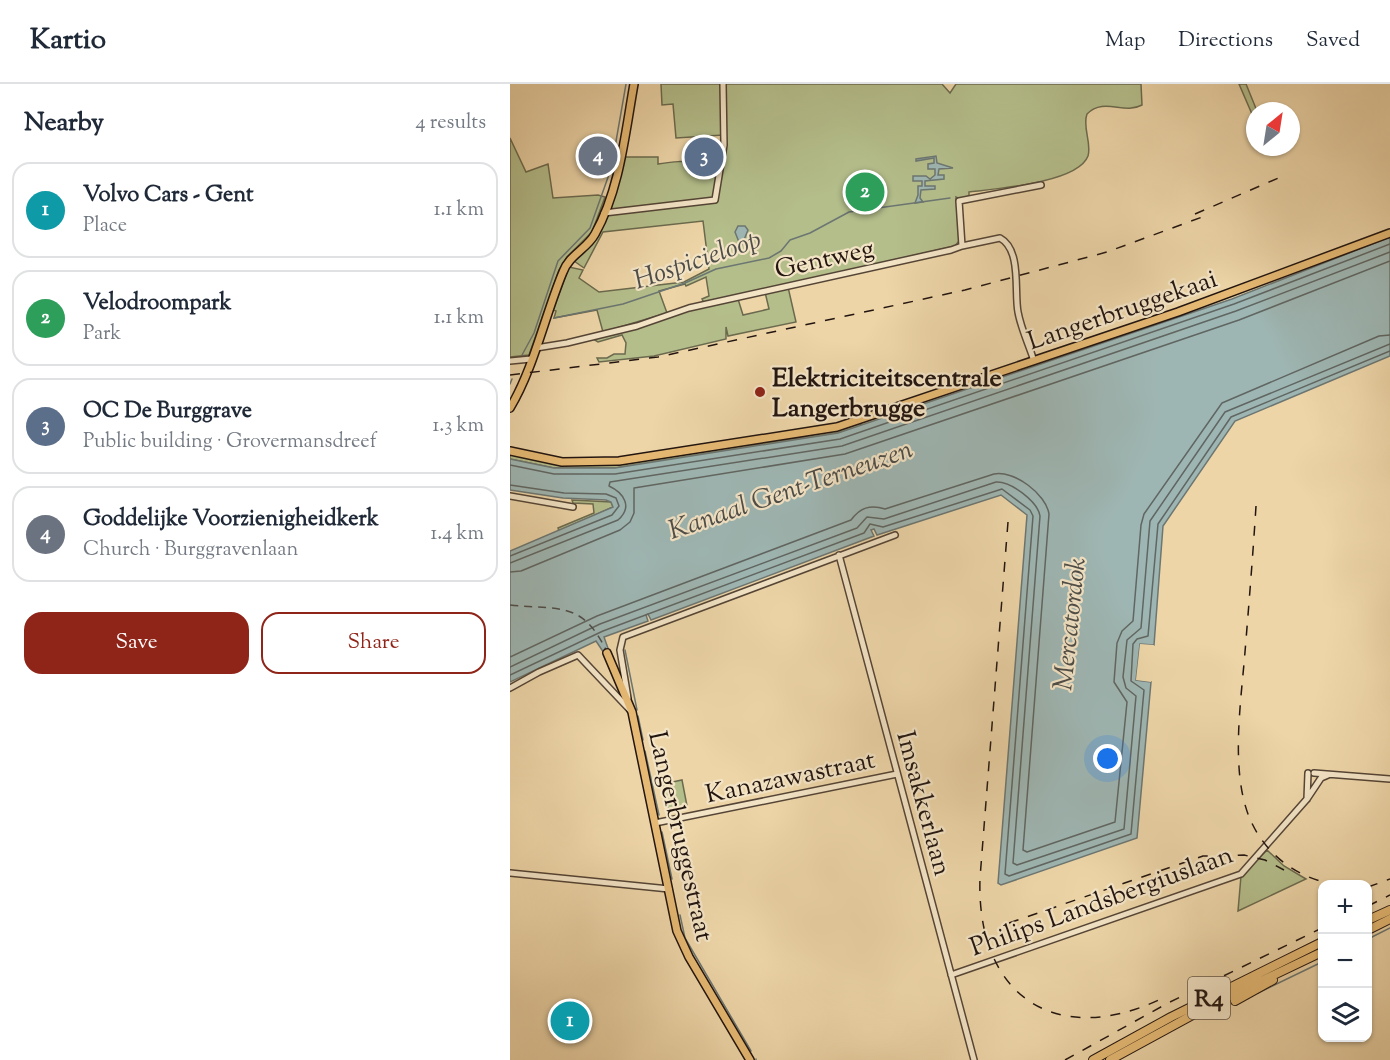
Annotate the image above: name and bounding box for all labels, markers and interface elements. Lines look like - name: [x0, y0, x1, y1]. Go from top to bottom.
- text: Kartio: [30, 21, 106, 61]
- text: Map: [1105, 26, 1145, 56]
- text: Directions: [1178, 26, 1273, 56]
- text: Saved: [1306, 26, 1360, 56]
- north arrow: [1246, 102, 1300, 156]
- text: Nearby: [24, 105, 104, 142]
- text: 4 results: [415, 109, 486, 138]
- pin: 4: [578, 134, 617, 178]
- pin: 3: [684, 134, 724, 180]
- pin: 2: [846, 170, 884, 214]
- text: Volvo Cars - Gent: [83, 180, 254, 212]
- text: 1: [42, 196, 49, 225]
- text: 1.1 km: [434, 196, 484, 225]
- text: Place: [83, 212, 127, 241]
- water label: Hospicieloop: [629, 221, 767, 301]
- street label: Gentweg: [771, 231, 878, 290]
- street label: Langerbruggekaai: [1023, 262, 1223, 361]
- text: Velodroompark: [83, 288, 231, 320]
- text: 2: [41, 304, 50, 333]
- text: 1.1 km: [434, 304, 484, 333]
- text: Park: [83, 320, 121, 349]
- place label: Elektriciteitscentrale Langerbrugge: [772, 361, 1002, 428]
- marker: Elektriciteitscentrale Langerbrugge: [753, 385, 767, 399]
- text: OC De Burggrave: [83, 396, 252, 428]
- text: 3: [41, 412, 50, 441]
- text: 1.3 km: [432, 412, 484, 441]
- text: Public building · Grovermansdreef: [83, 428, 377, 457]
- water label: Kanaal Gent-Terneuzen: [663, 431, 918, 552]
- text: Goddelijke Voorzienigheidkerk: [83, 504, 379, 536]
- text: 4: [40, 520, 51, 549]
- text: 1.4 km: [430, 520, 484, 549]
- text: Church · Burggravenlaan: [83, 536, 298, 565]
- water label: Mercatordok: [1045, 556, 1098, 693]
- button: Save: [24, 612, 249, 674]
- button: Share: [261, 612, 486, 674]
- street label: Imsakkerlaan: [886, 727, 960, 880]
- street label: Langerbruggestraat: [637, 728, 722, 945]
- street label: Kanazawastraat: [702, 742, 879, 814]
- your location: [1093, 744, 1122, 773]
- street label: Philips Landsbergiuslaan: [965, 838, 1238, 967]
- map controls: [1318, 880, 1372, 1042]
- button: +: [1318, 880, 1372, 934]
- button: −: [1318, 934, 1372, 988]
- road number: R4: [1188, 977, 1230, 1019]
- button: layers: [1318, 988, 1372, 1042]
- pin: 1: [550, 998, 590, 1044]

